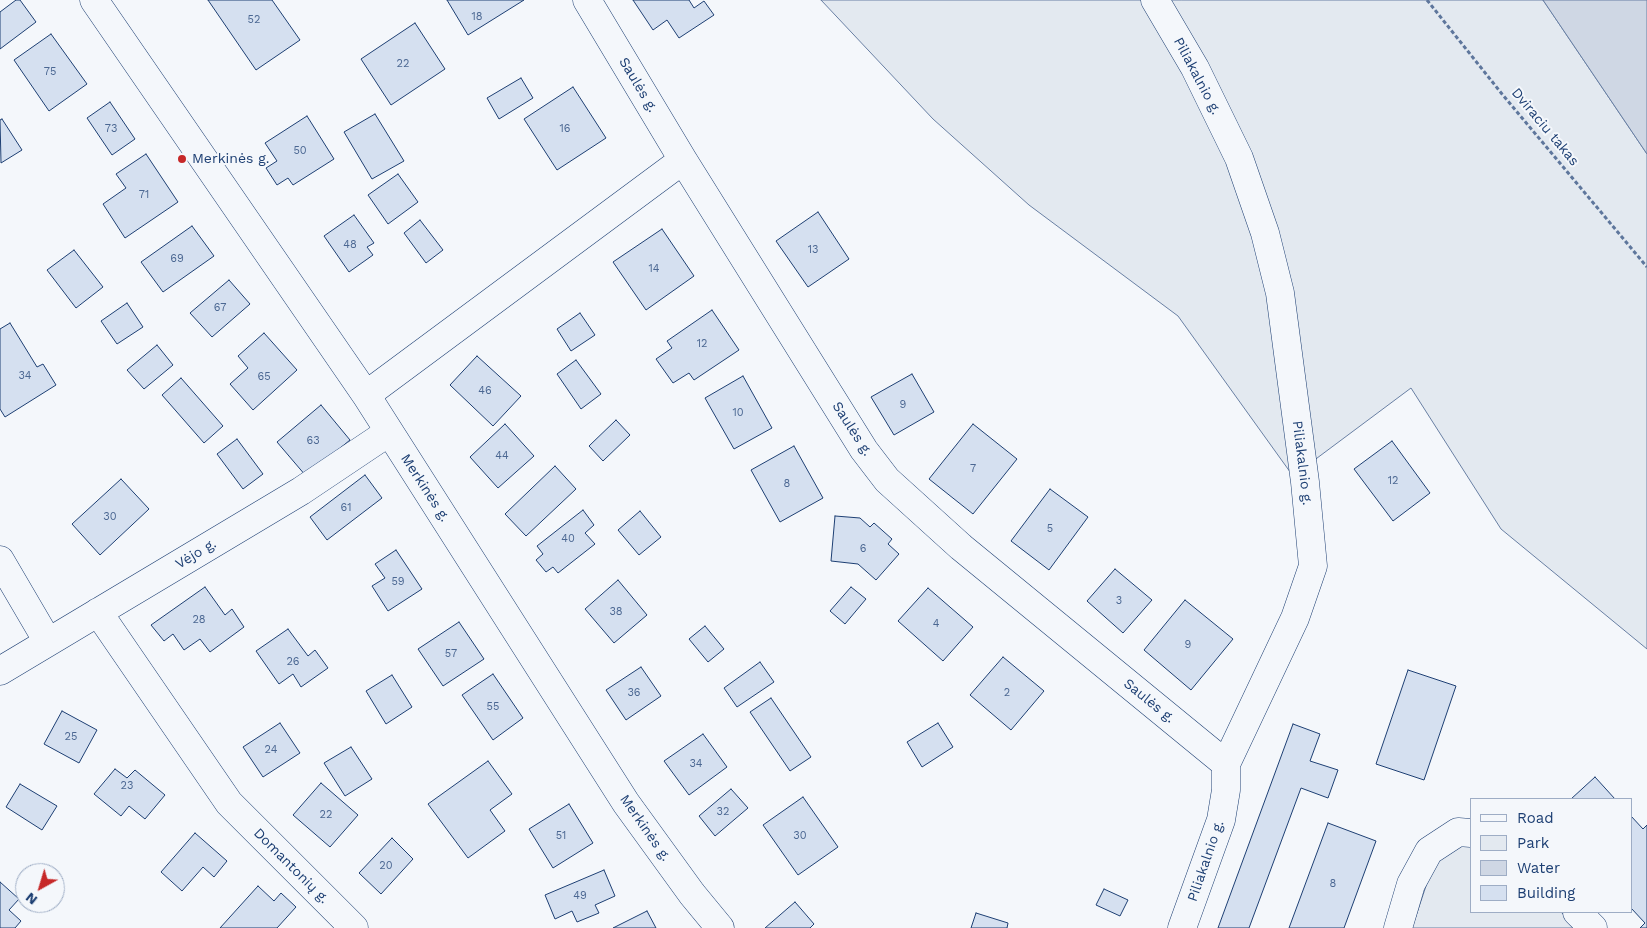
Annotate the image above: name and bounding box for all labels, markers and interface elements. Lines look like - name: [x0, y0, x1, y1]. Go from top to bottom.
- house number: 18: [471, 10, 483, 24]
- house number: 52: [248, 13, 260, 27]
- street label: Piliakalnio g.: [1170, 35, 1224, 117]
- street label: Saulės g.: [615, 54, 661, 116]
- house number: 22: [397, 57, 409, 71]
- house number: 75: [44, 65, 56, 79]
- street label: Dviraciu takas: [1508, 85, 1582, 169]
- house number: 73: [105, 122, 117, 136]
- house number: 16: [560, 122, 570, 136]
- house number: 50: [293, 144, 307, 158]
- place label: Merkinės g.: [192, 151, 269, 167]
- marker: Merkinės g.: [176, 153, 188, 165]
- house number: 71: [139, 188, 149, 202]
- house number: 48: [343, 238, 357, 252]
- house number: 13: [808, 243, 818, 257]
- house number: 69: [170, 252, 184, 266]
- house number: 14: [648, 262, 660, 276]
- house number: 67: [214, 301, 226, 315]
- house number: 12: [697, 337, 707, 351]
- house number: 34: [18, 369, 32, 383]
- house number: 65: [257, 370, 271, 384]
- house number: 46: [478, 384, 492, 398]
- house number: 9: [900, 398, 906, 412]
- street label: Saulės g.: [828, 399, 876, 459]
- house number: 10: [732, 406, 744, 420]
- street label: Piliakalnio g.: [1288, 420, 1316, 506]
- house number: 63: [306, 434, 320, 448]
- house number: 44: [495, 449, 509, 463]
- street label: Merkinės g.: [397, 451, 453, 525]
- house number: 7: [970, 462, 976, 476]
- house number: 12: [1388, 474, 1398, 488]
- house number: 8: [784, 477, 790, 491]
- house number: 61: [341, 501, 351, 515]
- house number: 30: [103, 510, 117, 524]
- house number: 5: [1047, 522, 1053, 536]
- house number: 40: [561, 532, 575, 546]
- street label: Vėjo g.: [173, 535, 219, 573]
- house number: 6: [860, 542, 866, 556]
- house number: 59: [391, 575, 405, 589]
- house number: 3: [1116, 594, 1122, 608]
- house number: 38: [609, 605, 623, 619]
- house number: 28: [192, 613, 206, 627]
- house number: 4: [933, 617, 939, 631]
- house number: 9: [1185, 638, 1191, 652]
- house number: 57: [445, 647, 457, 661]
- house number: 26: [286, 655, 300, 669]
- street label: Saulės g.: [1120, 675, 1178, 727]
- house number: 36: [627, 686, 641, 700]
- house number: 2: [1004, 686, 1010, 700]
- house number: 55: [487, 700, 499, 714]
- house number: 25: [65, 730, 77, 744]
- house number: 24: [265, 743, 277, 757]
- house number: 34: [689, 757, 703, 771]
- house number: 23: [121, 779, 133, 793]
- street label: Merkinės g.: [616, 791, 674, 865]
- legend: [1470, 798, 1632, 913]
- house number: 32: [717, 805, 729, 819]
- house number: 22: [320, 808, 332, 822]
- text: Road: [1517, 809, 1554, 827]
- street label: Piliakalnio g.: [1184, 818, 1228, 904]
- street label: Domantonių g.: [250, 825, 332, 907]
- house number: 51: [556, 829, 566, 843]
- house number: 30: [793, 829, 807, 843]
- text: Park: [1517, 834, 1549, 852]
- house number: 20: [379, 859, 393, 873]
- text: Water: [1517, 859, 1560, 877]
- north arrow: [15, 863, 65, 913]
- house number: 8: [1330, 877, 1336, 891]
- text: Building: [1517, 884, 1575, 902]
- text: N: [22, 889, 40, 908]
- house number: 49: [573, 889, 587, 903]

